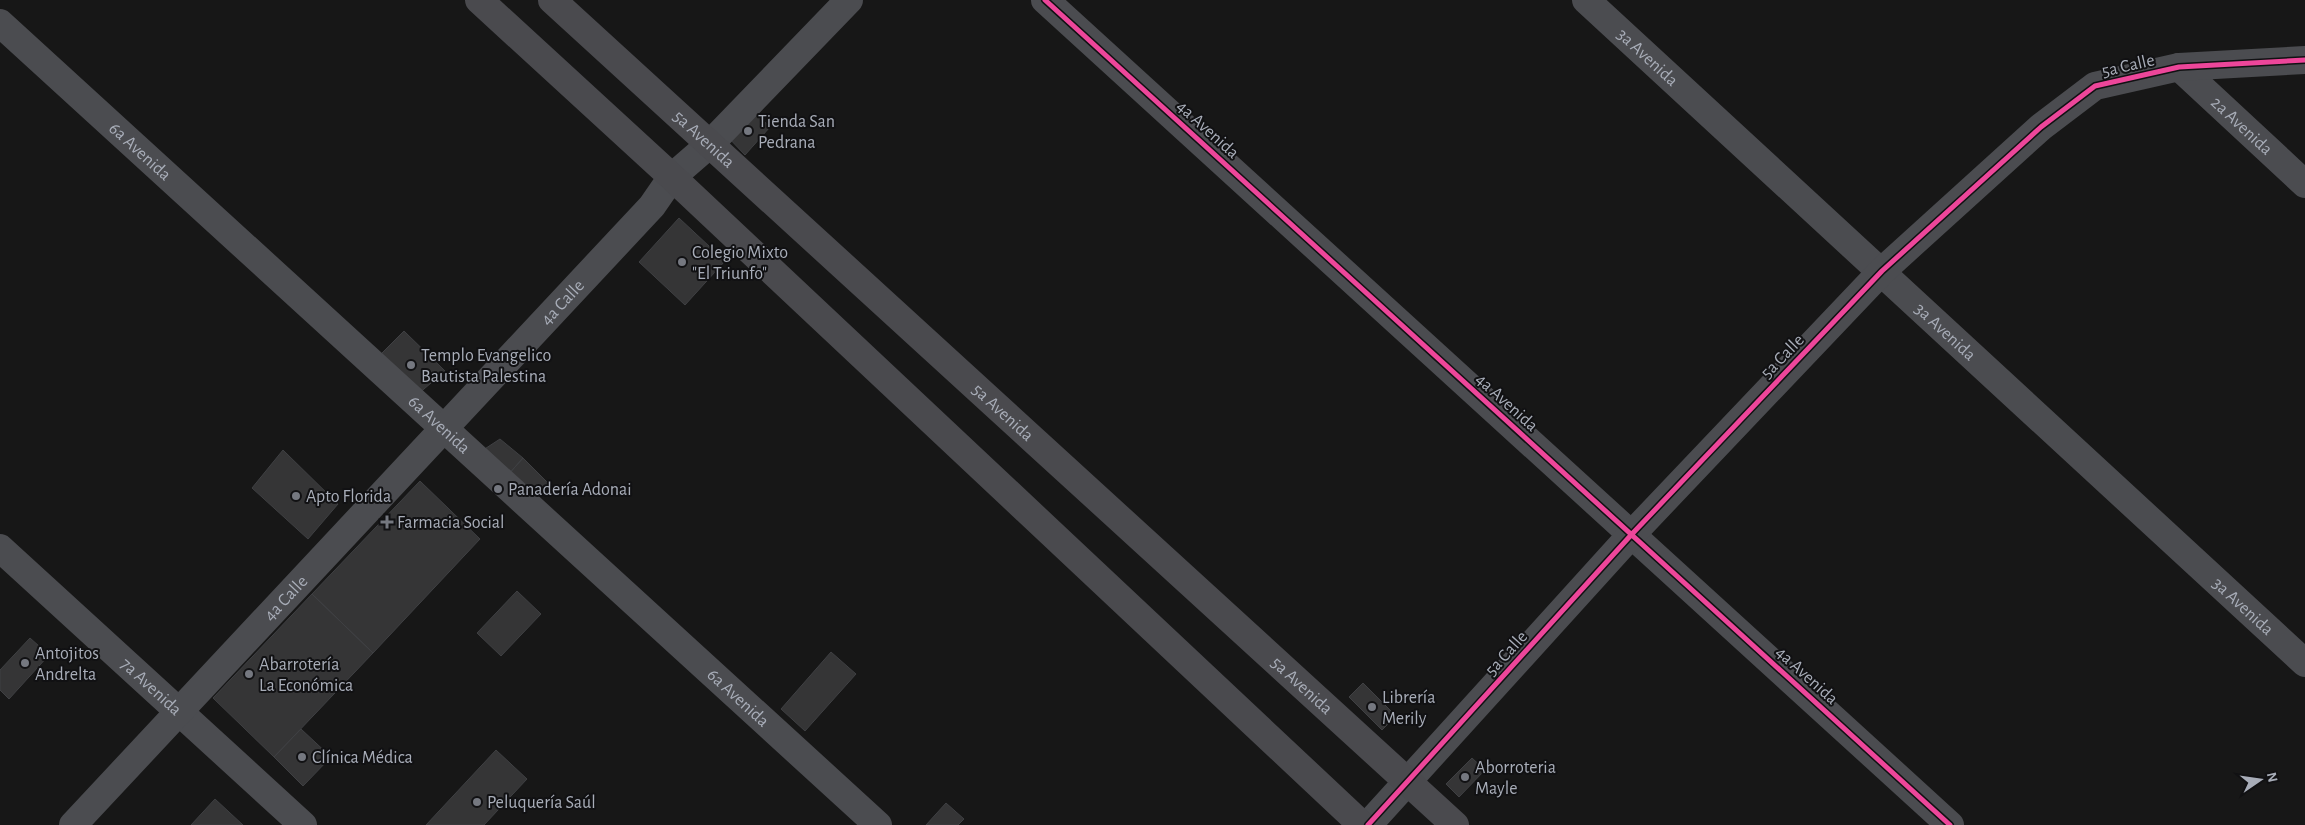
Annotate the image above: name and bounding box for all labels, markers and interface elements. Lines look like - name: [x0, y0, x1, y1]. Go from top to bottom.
- street label: 3a Avenida: [1613, 25, 1681, 90]
- street label: 5a Calle: [2100, 51, 2156, 81]
- street label: 2a Avenida: [2207, 94, 2276, 159]
- street label: 4a Avenida: [1173, 97, 1242, 162]
- street label: 5a Avenida: [669, 107, 738, 172]
- place label: Tienda San Pedrana: [758, 113, 835, 152]
- street label: 6a Avenida: [105, 119, 174, 184]
- marker: Tienda San Pedrana: [742, 125, 754, 137]
- place label: Colegio Mixto "El Triunfo": [692, 244, 788, 283]
- marker: Colegio Mixto "El Triunfo": [676, 256, 688, 268]
- street label: 4a Calle: [538, 277, 588, 329]
- street label: 3a Avenida: [1911, 300, 1979, 365]
- street label: 5a Calle: [1758, 331, 1808, 382]
- place label: Templo Evangelico Bautista Palestina: [421, 347, 551, 386]
- marker: Templo Evangelico Bautista Palestina: [405, 359, 417, 371]
- street label: 4a Avenida: [1472, 370, 1541, 435]
- street label: 5a Avenida: [968, 381, 1037, 445]
- street label: 6a Avenida: [404, 392, 473, 458]
- place label: Panadería Adonai: [508, 481, 632, 499]
- marker: Panadería Adonai: [492, 483, 504, 495]
- place label: Apto Florida: [306, 488, 391, 506]
- marker: Apto Florida: [290, 490, 302, 502]
- place label: Farmacia Social: [397, 514, 505, 532]
- marker: Farmacia Social: [381, 516, 393, 528]
- street label: 4a Calle: [261, 572, 312, 625]
- street label: 3a Avenida: [2209, 574, 2277, 639]
- street label: 5a Calle: [1482, 628, 1531, 680]
- street label: 4a Avenida: [1772, 643, 1841, 708]
- place label: Antojitos Andrelta: [35, 645, 99, 684]
- street label: 5a Avenida: [1267, 654, 1336, 718]
- street label: 7a Avenida: [117, 655, 185, 719]
- place label: Abarrotería La Económica: [259, 656, 353, 695]
- marker: Antojitos Andrelta: [19, 657, 31, 669]
- street label: 6a Avenida: [703, 666, 772, 731]
- marker: Abarrotería La Económica: [243, 668, 255, 680]
- place label: Librería Merily: [1382, 689, 1436, 728]
- marker: Librería Merily: [1366, 701, 1378, 713]
- place label: Clínica Médica: [312, 749, 413, 767]
- marker: Clínica Médica: [296, 751, 308, 763]
- north arrow: [2235, 755, 2285, 805]
- place label: Aborroteria Mayle: [1475, 759, 1556, 798]
- marker: Aborroteria Mayle: [1459, 771, 1471, 783]
- text: N: [2264, 771, 2280, 784]
- place label: Peluquería Saúl: [487, 794, 596, 812]
- marker: Peluquería Saúl: [471, 796, 483, 808]

